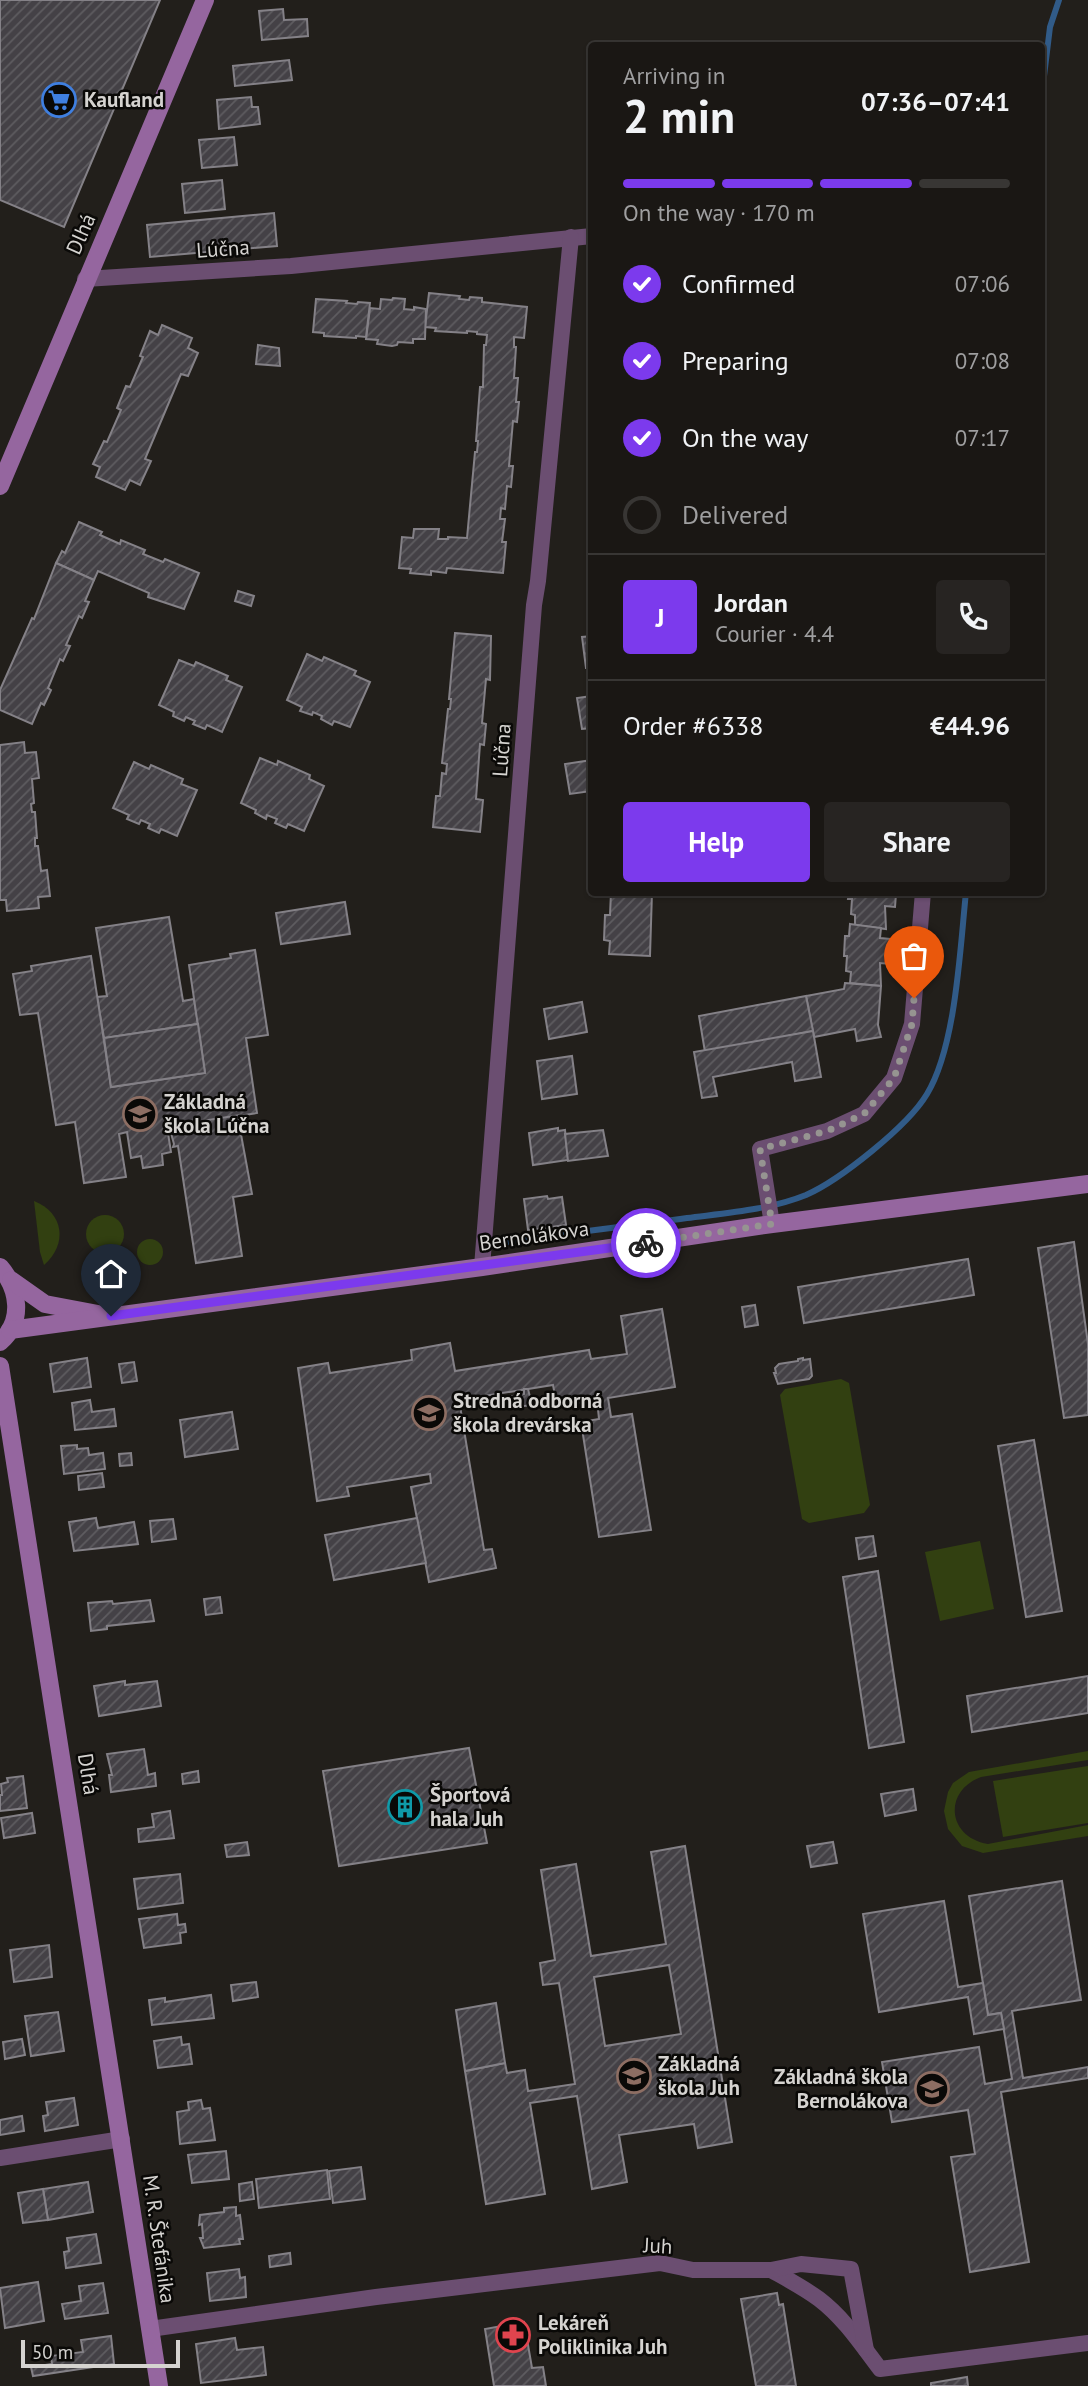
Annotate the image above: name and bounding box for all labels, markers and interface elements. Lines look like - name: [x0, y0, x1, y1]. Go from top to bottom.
- text: Arriving in: [623, 61, 725, 90]
- supermarket icon: Kaufland: [40, 81, 78, 119]
- text: 07:36–07:41: [861, 85, 1010, 118]
- place label: Kaufland: [84, 86, 164, 113]
- text: 2 min: [623, 86, 735, 146]
- text: On the way · 170 m: [623, 198, 815, 227]
- street label: Dlhá: [60, 209, 101, 258]
- street label: Lúčna: [195, 233, 251, 264]
- icon: check: [623, 265, 661, 303]
- text: Confirmed: [682, 267, 795, 300]
- text: 07:06: [955, 269, 1010, 298]
- icon: check: [623, 342, 661, 380]
- text: Preparing: [682, 344, 789, 377]
- text: 07:08: [955, 346, 1010, 375]
- icon: check: [623, 419, 661, 457]
- text: On the way: [682, 421, 808, 454]
- text: 07:17: [955, 423, 1010, 452]
- text: Delivered: [682, 498, 788, 531]
- button: phone: [936, 580, 1010, 654]
- text: Jordan: [715, 586, 788, 619]
- text: J: [656, 601, 664, 634]
- text: Courier · 4.4: [715, 619, 834, 648]
- text: Order #6338: [623, 709, 763, 742]
- text: €44.96: [930, 709, 1010, 742]
- street label: Lúčna: [486, 722, 517, 778]
- button: Help: [623, 802, 810, 882]
- button: Share: [824, 802, 1010, 882]
- pin: [884, 926, 944, 998]
- icon: bag: [895, 937, 933, 975]
- place label: Základná škola Lúčna: [164, 1088, 269, 1139]
- school or university icon: Základná škola Lúčna: [121, 1095, 159, 1133]
- courier: [611, 1208, 681, 1278]
- street label: Bernolákova: [477, 1214, 591, 1257]
- icon: bike: [627, 1224, 665, 1262]
- pin: [81, 1244, 141, 1316]
- icon: home: [92, 1255, 130, 1293]
- place label: Stredná odborná škola drevárska: [453, 1387, 602, 1438]
- school or university icon: Stredná odborná škola drevárska: [410, 1394, 448, 1432]
- street label: Dlhá: [72, 1751, 105, 1797]
- place label: Športová hala Juh: [430, 1781, 510, 1832]
- building icon: Športová hala Juh: [386, 1788, 424, 1826]
- place label: Základná škola Juh: [658, 2050, 740, 2101]
- school or university icon: Základná škola Juh: [615, 2057, 653, 2095]
- place label: Základná škola Bernolákova: [774, 2063, 908, 2114]
- school or university icon: Základná škola Bernolákova: [913, 2070, 951, 2108]
- street label: M. R. Štefánika: [137, 2173, 182, 2305]
- street label: Juh: [642, 2231, 673, 2260]
- place label: Lekáreň Poliklinika Juh: [538, 2309, 667, 2360]
- pharmacy icon: Lekáreň Poliklinika Juh: [494, 2316, 532, 2354]
- scale bar: [21, 2337, 180, 2369]
- text: 50 m: [32, 2340, 73, 2364]

